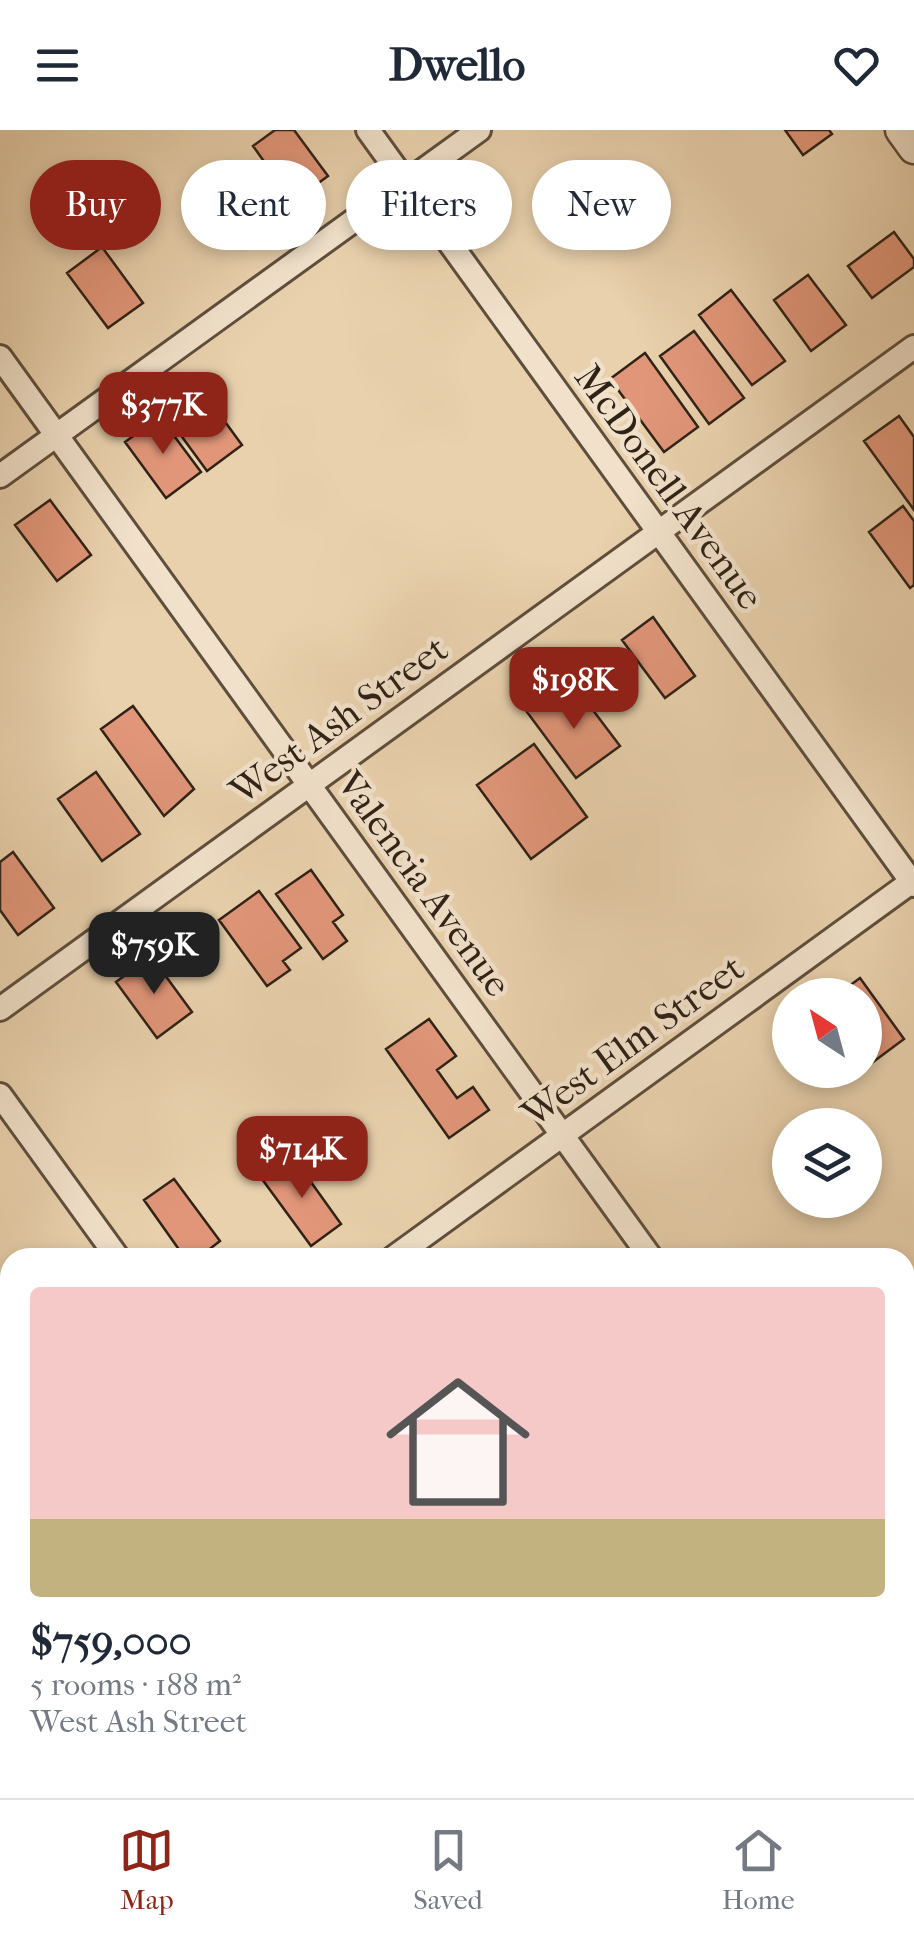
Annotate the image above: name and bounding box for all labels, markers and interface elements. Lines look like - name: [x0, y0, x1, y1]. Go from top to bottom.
- icon: menu: [30, 38, 85, 93]
- icon: heart: [829, 38, 884, 93]
- text: Dwello: [389, 39, 525, 92]
- chip: Buy: [30, 160, 161, 250]
- chip: Rent: [181, 160, 326, 250]
- chip: Filters: [346, 160, 512, 250]
- chip: New: [532, 160, 671, 250]
- street label: McDonell Avenue: [565, 356, 773, 618]
- pin: $377K: [93, 372, 233, 457]
- text: $377K: [121, 386, 205, 423]
- street label: West Ash Street: [221, 626, 457, 815]
- pin: $198K: [504, 647, 644, 732]
- text: $198K: [531, 661, 617, 698]
- street label: Valencia Avenue: [327, 762, 521, 1005]
- pin: $759K: [84, 912, 224, 997]
- text: $759K: [111, 926, 197, 963]
- street label: West Elm Street: [513, 945, 753, 1137]
- north arrow: [772, 978, 882, 1088]
- map controls: [772, 978, 882, 1218]
- button: layers: [772, 1108, 882, 1218]
- pin: $714K: [232, 1116, 372, 1201]
- text: $714K: [259, 1130, 345, 1167]
- icon: home: [368, 1352, 548, 1532]
- text: $759,000: [30, 1617, 192, 1666]
- text: 5 rooms · 188 m²: [30, 1666, 241, 1703]
- text: West Ash Street: [30, 1703, 247, 1740]
- tab: Map: [119, 1823, 174, 1916]
- tab: Saved: [413, 1823, 483, 1916]
- tab: Home: [722, 1823, 795, 1916]

